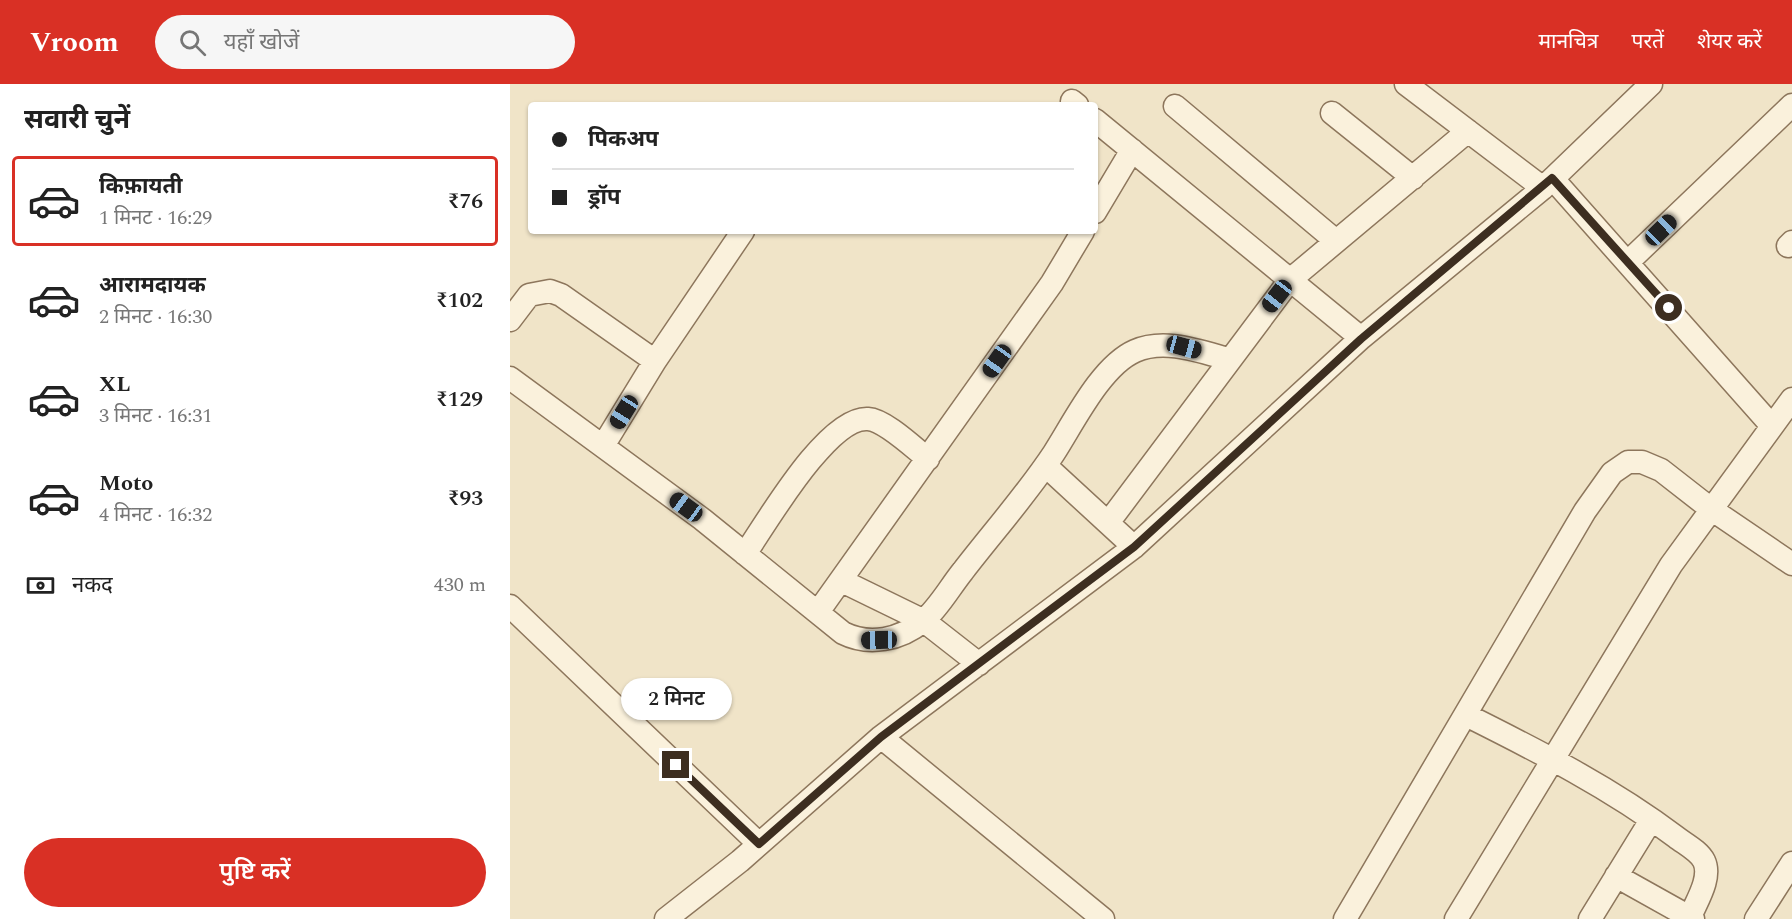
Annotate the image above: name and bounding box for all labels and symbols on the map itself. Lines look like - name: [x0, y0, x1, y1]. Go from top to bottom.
- car: [1642, 211, 1680, 249]
- car: [1259, 276, 1295, 316]
- route start: [1655, 294, 1682, 321]
- car: [1164, 334, 1204, 360]
- car: [979, 341, 1015, 381]
- car: [607, 392, 641, 432]
- car: [666, 489, 706, 525]
- car: [861, 631, 897, 649]
- callout: 2 मिनट: [620, 678, 732, 720]
- route end: [662, 751, 689, 778]

